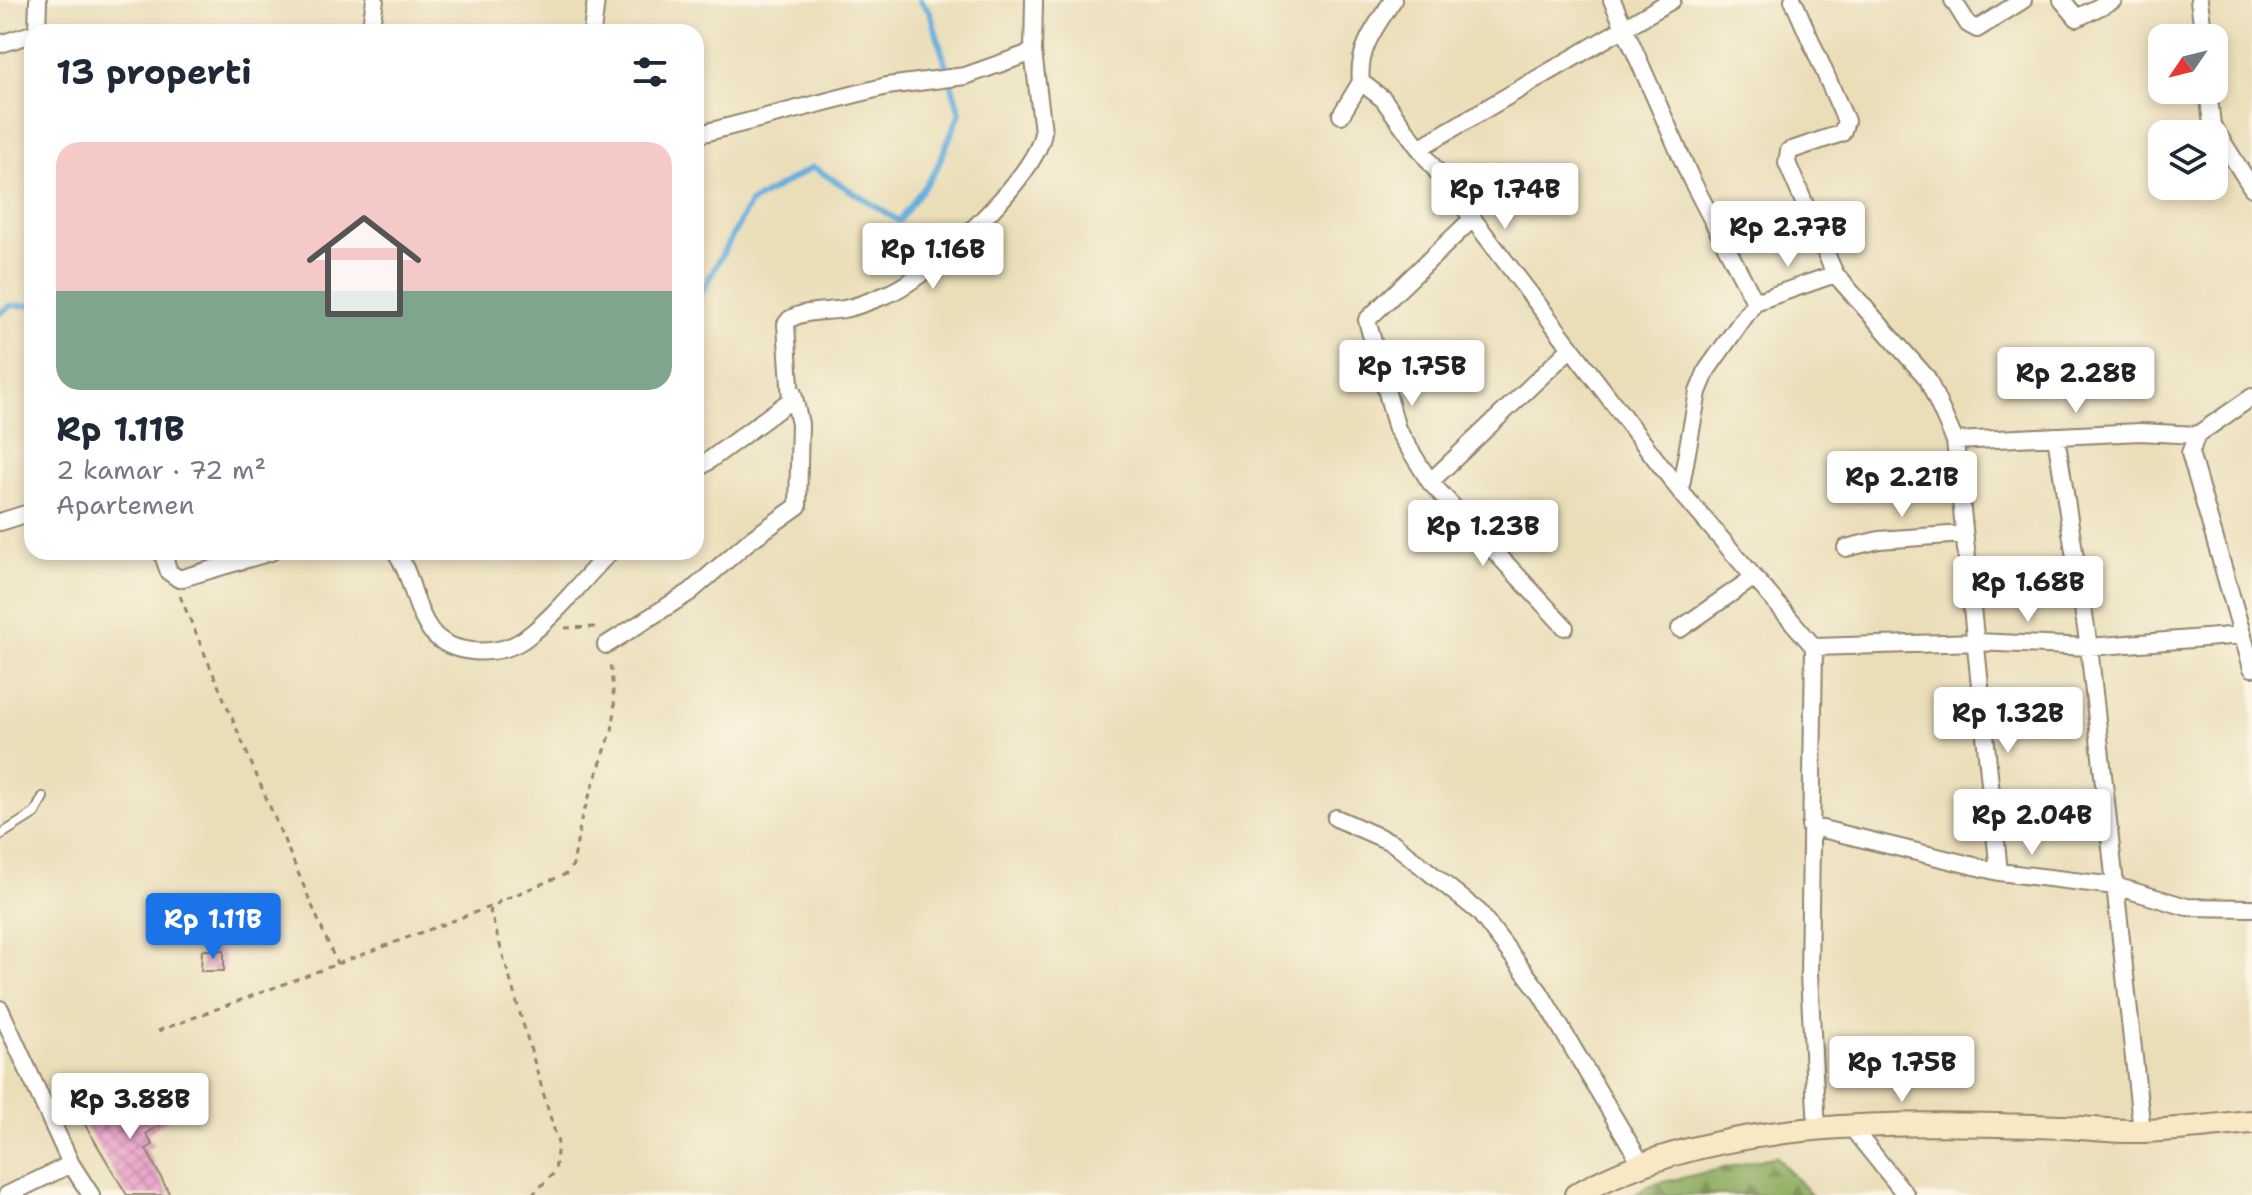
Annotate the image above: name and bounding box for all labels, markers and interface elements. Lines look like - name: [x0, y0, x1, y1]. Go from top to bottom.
- north arrow: [2148, 24, 2228, 104]
- map controls: [2148, 24, 2228, 200]
- text: 13 properti: [56, 49, 252, 95]
- icon: filters: [628, 50, 672, 94]
- button: layers: [2148, 120, 2228, 200]
- pin: Rp 1.74B: [1422, 163, 1588, 231]
- text: Rp 1.74B: [1449, 171, 1561, 206]
- icon: home: [292, 194, 436, 338]
- pin: Rp 2.77B: [1705, 201, 1871, 269]
- text: Rp 2.77B: [1729, 209, 1847, 244]
- pin: Rp 1.16B: [850, 223, 1016, 291]
- text: Rp 1.16B: [881, 231, 985, 266]
- pin: Rp 1.75B: [1329, 340, 1495, 408]
- pin: Rp 2.28B: [1993, 347, 2159, 415]
- text: Rp 1.75B: [1357, 348, 1467, 383]
- text: Rp 2.28B: [2015, 355, 2137, 390]
- text: Rp 1.11B: [56, 406, 185, 452]
- pin: Rp 2.21B: [1819, 451, 1985, 519]
- text: 2 kamar · 72 m²: [56, 452, 266, 487]
- text: Rp 2.21B: [1845, 459, 1959, 494]
- text: Apartemen: [56, 487, 195, 522]
- pin: Rp 1.23B: [1400, 500, 1566, 568]
- text: Rp 1.23B: [1426, 508, 1540, 543]
- pin: Rp 1.68B: [1945, 556, 2111, 624]
- text: Rp 1.68B: [1971, 564, 2085, 599]
- pin: Rp 1.32B: [1925, 687, 2091, 755]
- text: Rp 1.32B: [1952, 695, 2064, 730]
- pin: Rp 2.04B: [1949, 789, 2115, 857]
- text: Rp 2.04B: [1972, 797, 2092, 832]
- pin: Rp 1.11B: [130, 893, 296, 961]
- text: Rp 1.11B: [164, 901, 262, 936]
- pin: Rp 1.75B: [1819, 1036, 1985, 1104]
- text: Rp 1.75B: [1847, 1044, 1957, 1079]
- pin: Rp 3.88B: [47, 1073, 213, 1141]
- text: Rp 3.88B: [70, 1081, 190, 1116]

